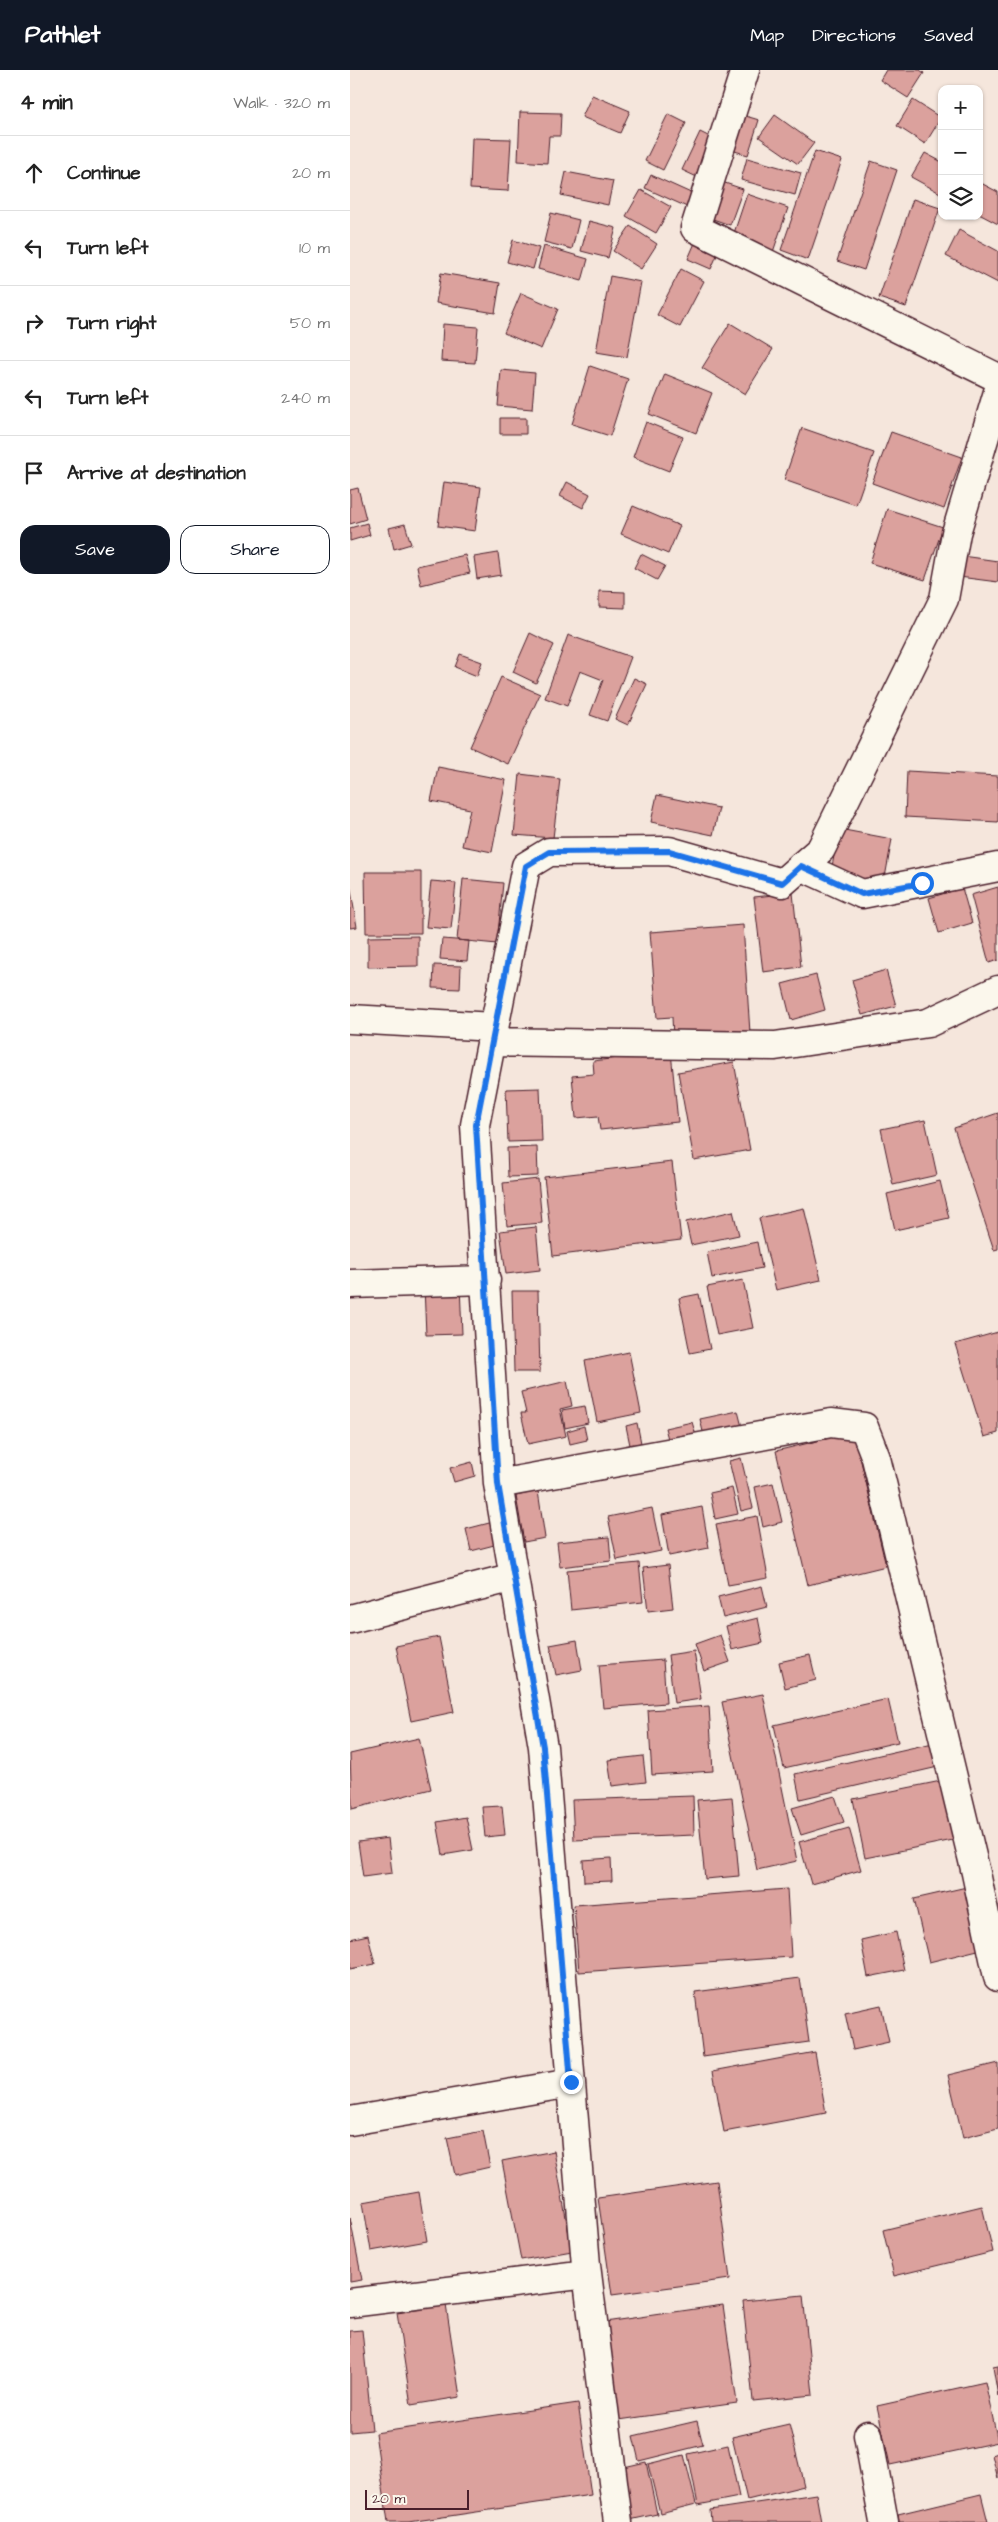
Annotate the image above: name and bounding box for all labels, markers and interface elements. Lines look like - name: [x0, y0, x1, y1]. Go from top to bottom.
- text: Pathlet: [25, 18, 101, 52]
- text: Map: [750, 23, 784, 48]
- text: Directions: [812, 23, 896, 48]
- text: Saved: [924, 23, 973, 48]
- map controls: [938, 85, 983, 220]
- button: +: [938, 85, 983, 130]
- text: 4 min: [20, 88, 73, 117]
- text: Walk · 320 m: [233, 92, 330, 114]
- button: −: [938, 130, 983, 175]
- icon: ahead: [20, 159, 48, 187]
- text: Continue: [67, 160, 141, 187]
- text: 20 m: [292, 162, 330, 184]
- button: layers: [938, 175, 983, 220]
- icon: left: [20, 234, 48, 262]
- text: Turn left: [67, 235, 148, 262]
- text: 10 m: [299, 237, 330, 259]
- icon: right: [20, 309, 48, 337]
- text: Turn right: [67, 310, 156, 337]
- text: 50 m: [290, 312, 330, 334]
- icon: left: [20, 384, 48, 412]
- text: Turn left: [67, 385, 148, 412]
- text: 240 m: [281, 387, 330, 409]
- icon: arrive: [20, 459, 48, 487]
- text: Arrive at destination: [67, 460, 246, 487]
- button: Save: [20, 525, 170, 574]
- button: Share: [180, 525, 330, 574]
- route start: [911, 872, 934, 895]
- route end: [560, 2071, 583, 2094]
- scale bar: [365, 2487, 469, 2510]
- text: 20 m: [372, 2489, 405, 2509]

